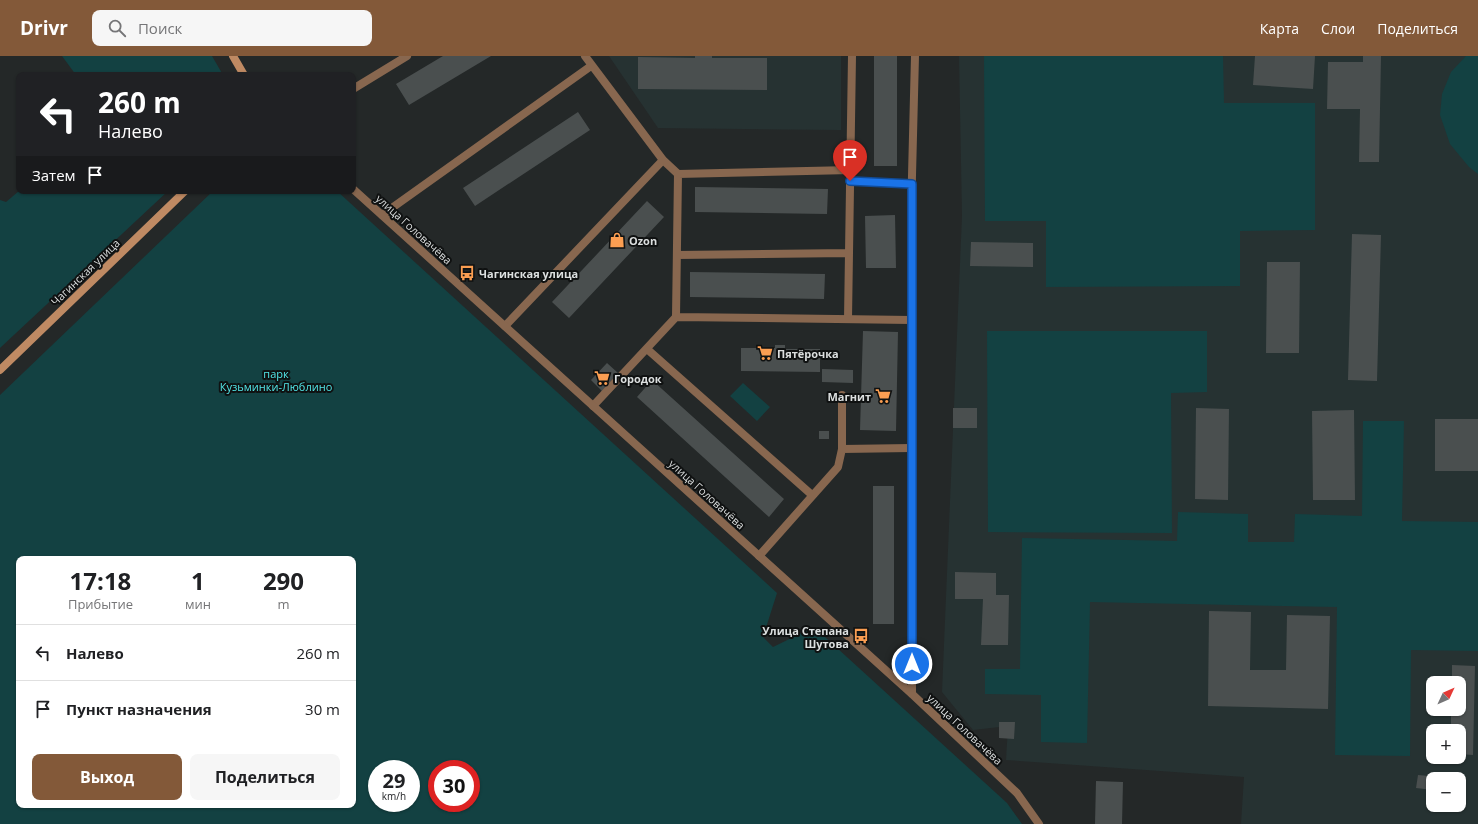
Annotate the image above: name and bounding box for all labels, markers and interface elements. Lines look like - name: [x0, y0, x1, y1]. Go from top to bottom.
- search box: [92, 10, 372, 46]
- text: Drivr: [20, 15, 68, 41]
- icon: search: [106, 17, 128, 39]
- text: Поиск: [138, 18, 182, 38]
- text: Карта: [1260, 19, 1299, 38]
- text: Слои: [1321, 19, 1355, 38]
- text: Поделиться: [1377, 19, 1458, 38]
- text: 260 m: [98, 83, 181, 121]
- icon: left: [32, 88, 84, 140]
- text: Налево: [98, 119, 163, 143]
- pin: [833, 140, 867, 181]
- icon: arrive: [839, 146, 861, 168]
- icon: arrive: [84, 164, 106, 186]
- text: Затем: [32, 165, 76, 185]
- street label: улица Головачёва: [373, 191, 455, 267]
- shop icon: Ozon: [608, 231, 626, 249]
- place label: Ozon: [629, 233, 657, 248]
- street label: Чагинская улица: [47, 235, 123, 309]
- bus stop icon: Чагинская улица: [458, 264, 476, 282]
- place label: Чагинская улица: [479, 266, 578, 281]
- supermarket icon: Пятёрочка: [756, 344, 774, 362]
- place label: Пятёрочка: [777, 346, 839, 361]
- park label: парк Кузьминки-Люблино: [220, 366, 333, 394]
- supermarket icon: Городок: [593, 369, 611, 387]
- place label: Городок: [614, 371, 662, 386]
- supermarket icon: Магнит: [874, 387, 892, 405]
- place label: Магнит: [827, 389, 871, 404]
- street label: улица Головачёва: [666, 456, 748, 532]
- text: 17:18: [70, 564, 131, 597]
- text: 1: [191, 564, 205, 597]
- text: 290: [263, 564, 304, 597]
- text: Прибытие: [68, 595, 133, 613]
- text: мин: [185, 595, 211, 613]
- text: m: [277, 595, 290, 613]
- place label: Улица Степана Шутова: [762, 623, 849, 651]
- bus stop icon: Улица Степана Шутова: [852, 627, 870, 645]
- icon: left: [32, 642, 54, 664]
- text: Налево: [66, 643, 124, 663]
- text: 260 m: [296, 643, 340, 663]
- position arrow: [891, 643, 933, 685]
- north arrow: [1426, 676, 1466, 716]
- map controls: [1426, 676, 1466, 812]
- street label: улица Головачёва: [924, 690, 1006, 768]
- icon: arrive: [32, 698, 54, 720]
- text: Пункт назначения: [66, 699, 212, 719]
- text: 30 m: [305, 699, 340, 719]
- button: +: [1426, 724, 1466, 764]
- button: Выход: [32, 754, 182, 800]
- button: Поделиться: [190, 754, 340, 800]
- speed limit sign: 30: [428, 760, 480, 812]
- text: 29: [383, 767, 405, 794]
- button: −: [1426, 772, 1466, 812]
- text: km/h: [382, 789, 406, 803]

